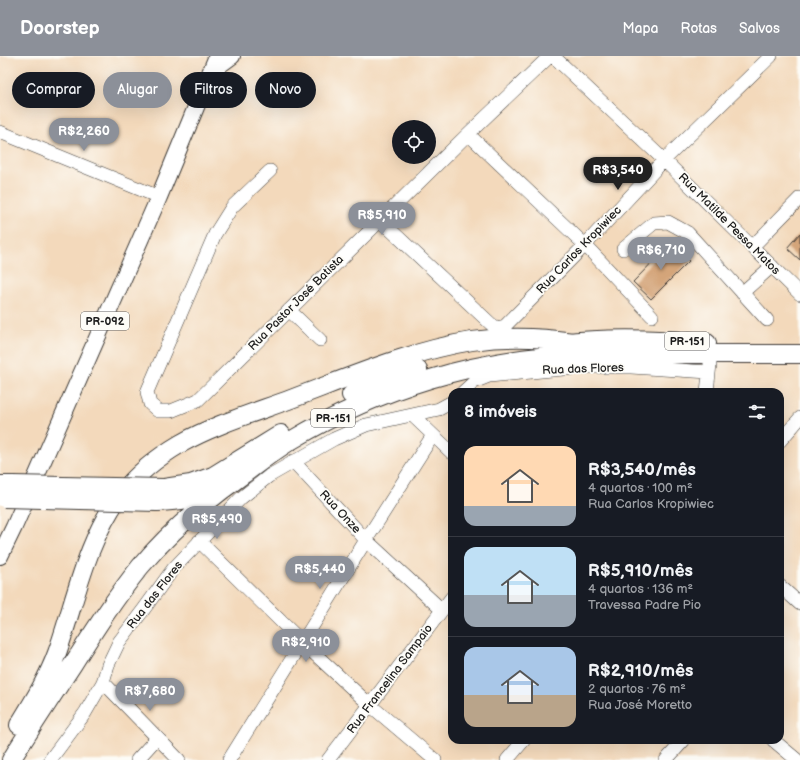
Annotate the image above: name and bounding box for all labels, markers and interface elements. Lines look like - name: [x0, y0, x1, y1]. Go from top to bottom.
- text: Doorstep: [20, 17, 100, 40]
- text: Mapa: [622, 20, 659, 37]
- text: Rotas: [681, 20, 717, 37]
- text: Salvos: [739, 20, 780, 37]
- chip: Comprar: [12, 72, 95, 108]
- chip: Alugar: [103, 72, 172, 108]
- chip: Filtros: [180, 72, 247, 108]
- chip: Novo: [255, 72, 316, 108]
- pin: R$2,260: [47, 118, 121, 152]
- map controls: [392, 120, 436, 164]
- button: locate: [392, 120, 436, 164]
- text: R$2,260: [58, 123, 110, 139]
- pin: R$3,540: [581, 157, 655, 191]
- text: R$3,540: [592, 162, 644, 178]
- street label: Rua Matilde Pessa Matos: [675, 170, 783, 278]
- pin: R$5,910: [345, 202, 419, 236]
- street label: Rua Carlos Kropiwiec: [533, 203, 625, 297]
- text: R$5,910: [357, 207, 407, 223]
- pin: R$6,710: [624, 237, 698, 271]
- text: R$6,710: [637, 242, 685, 258]
- street label: Rua Pastor José Batista: [245, 252, 347, 354]
- road number: PR-092: [81, 312, 129, 330]
- road number: PR-151: [665, 332, 709, 350]
- street label: Rua das Flores: [542, 360, 624, 378]
- icon: filters: [746, 401, 768, 423]
- text: 8 imóveis: [464, 402, 537, 422]
- road number: PR-151: [311, 409, 355, 427]
- text: R$3,540/mês: [588, 460, 696, 480]
- icon: home: [496, 462, 544, 510]
- text: 4 quartos · 100 m²: [588, 480, 693, 496]
- street label: Rua Onze: [316, 487, 364, 537]
- text: Rua Carlos Kropiwiec: [588, 496, 714, 512]
- pin: R$5,490: [180, 506, 254, 540]
- text: R$5,490: [191, 511, 243, 527]
- pin: R$5,440: [283, 556, 357, 590]
- street label: Rua das Flores: [124, 558, 186, 632]
- text: R$5,440: [294, 561, 346, 577]
- text: R$5,910/mês: [588, 561, 693, 581]
- icon: home: [496, 563, 544, 611]
- text: 4 quartos · 136 m²: [588, 581, 693, 597]
- text: Travessa Padre Pio: [588, 597, 701, 613]
- street label: Rua Francelina Sampaio: [344, 621, 436, 737]
- pin: R$2,910: [269, 629, 343, 663]
- text: R$2,910: [281, 634, 331, 650]
- text: R$2,910/mês: [588, 661, 693, 681]
- icon: home: [496, 663, 544, 711]
- pin: R$7,680: [113, 678, 187, 712]
- text: 2 quartos · 76 m²: [588, 681, 686, 697]
- text: R$7,680: [124, 683, 176, 699]
- text: Rua José Moretto: [588, 697, 692, 713]

